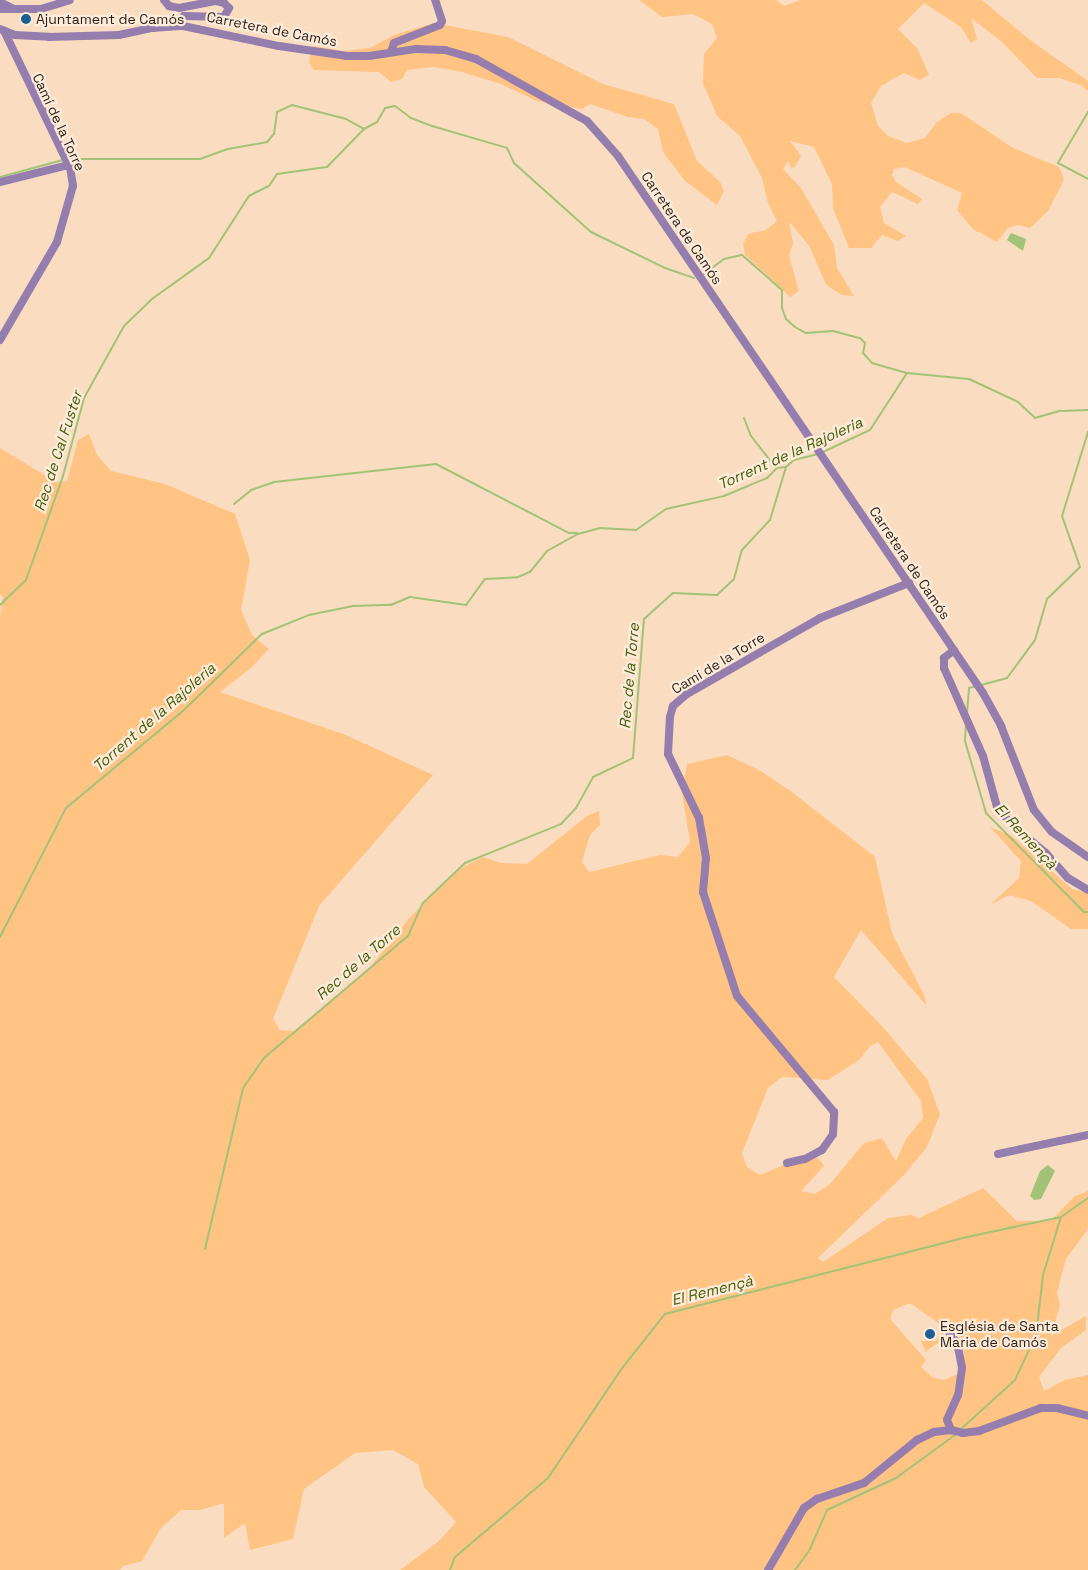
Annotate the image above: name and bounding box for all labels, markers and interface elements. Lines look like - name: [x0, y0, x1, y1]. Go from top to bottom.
- street label: Carretera de Camós: [205, 8, 339, 50]
- place label: Ajuntament de Camós: [36, 11, 184, 27]
- marker: Ajuntament de Camós: [20, 13, 32, 25]
- street label: Camí de la Torre: [29, 70, 89, 174]
- street label: Carretera de Camós: [638, 168, 726, 288]
- water label: Rec de Cal Fuster: [30, 389, 86, 513]
- water label: Torrent de la Rajoleria: [715, 413, 865, 493]
- street label: Carretera de Camós: [866, 503, 954, 623]
- water label: Rec de la Torre: [615, 622, 643, 730]
- street label: Camí de la Torre: [668, 628, 768, 698]
- water label: Torrent de la Rajoleria: [89, 659, 219, 775]
- water label: El Remençà: [991, 800, 1061, 872]
- water label: Rec de la Torre: [312, 920, 404, 1004]
- water label: El Remençà: [670, 1271, 754, 1309]
- place label: Església de Santa Maria de Camós: [940, 1318, 1059, 1350]
- marker: Església de Santa Maria de Camós: [924, 1328, 936, 1340]

